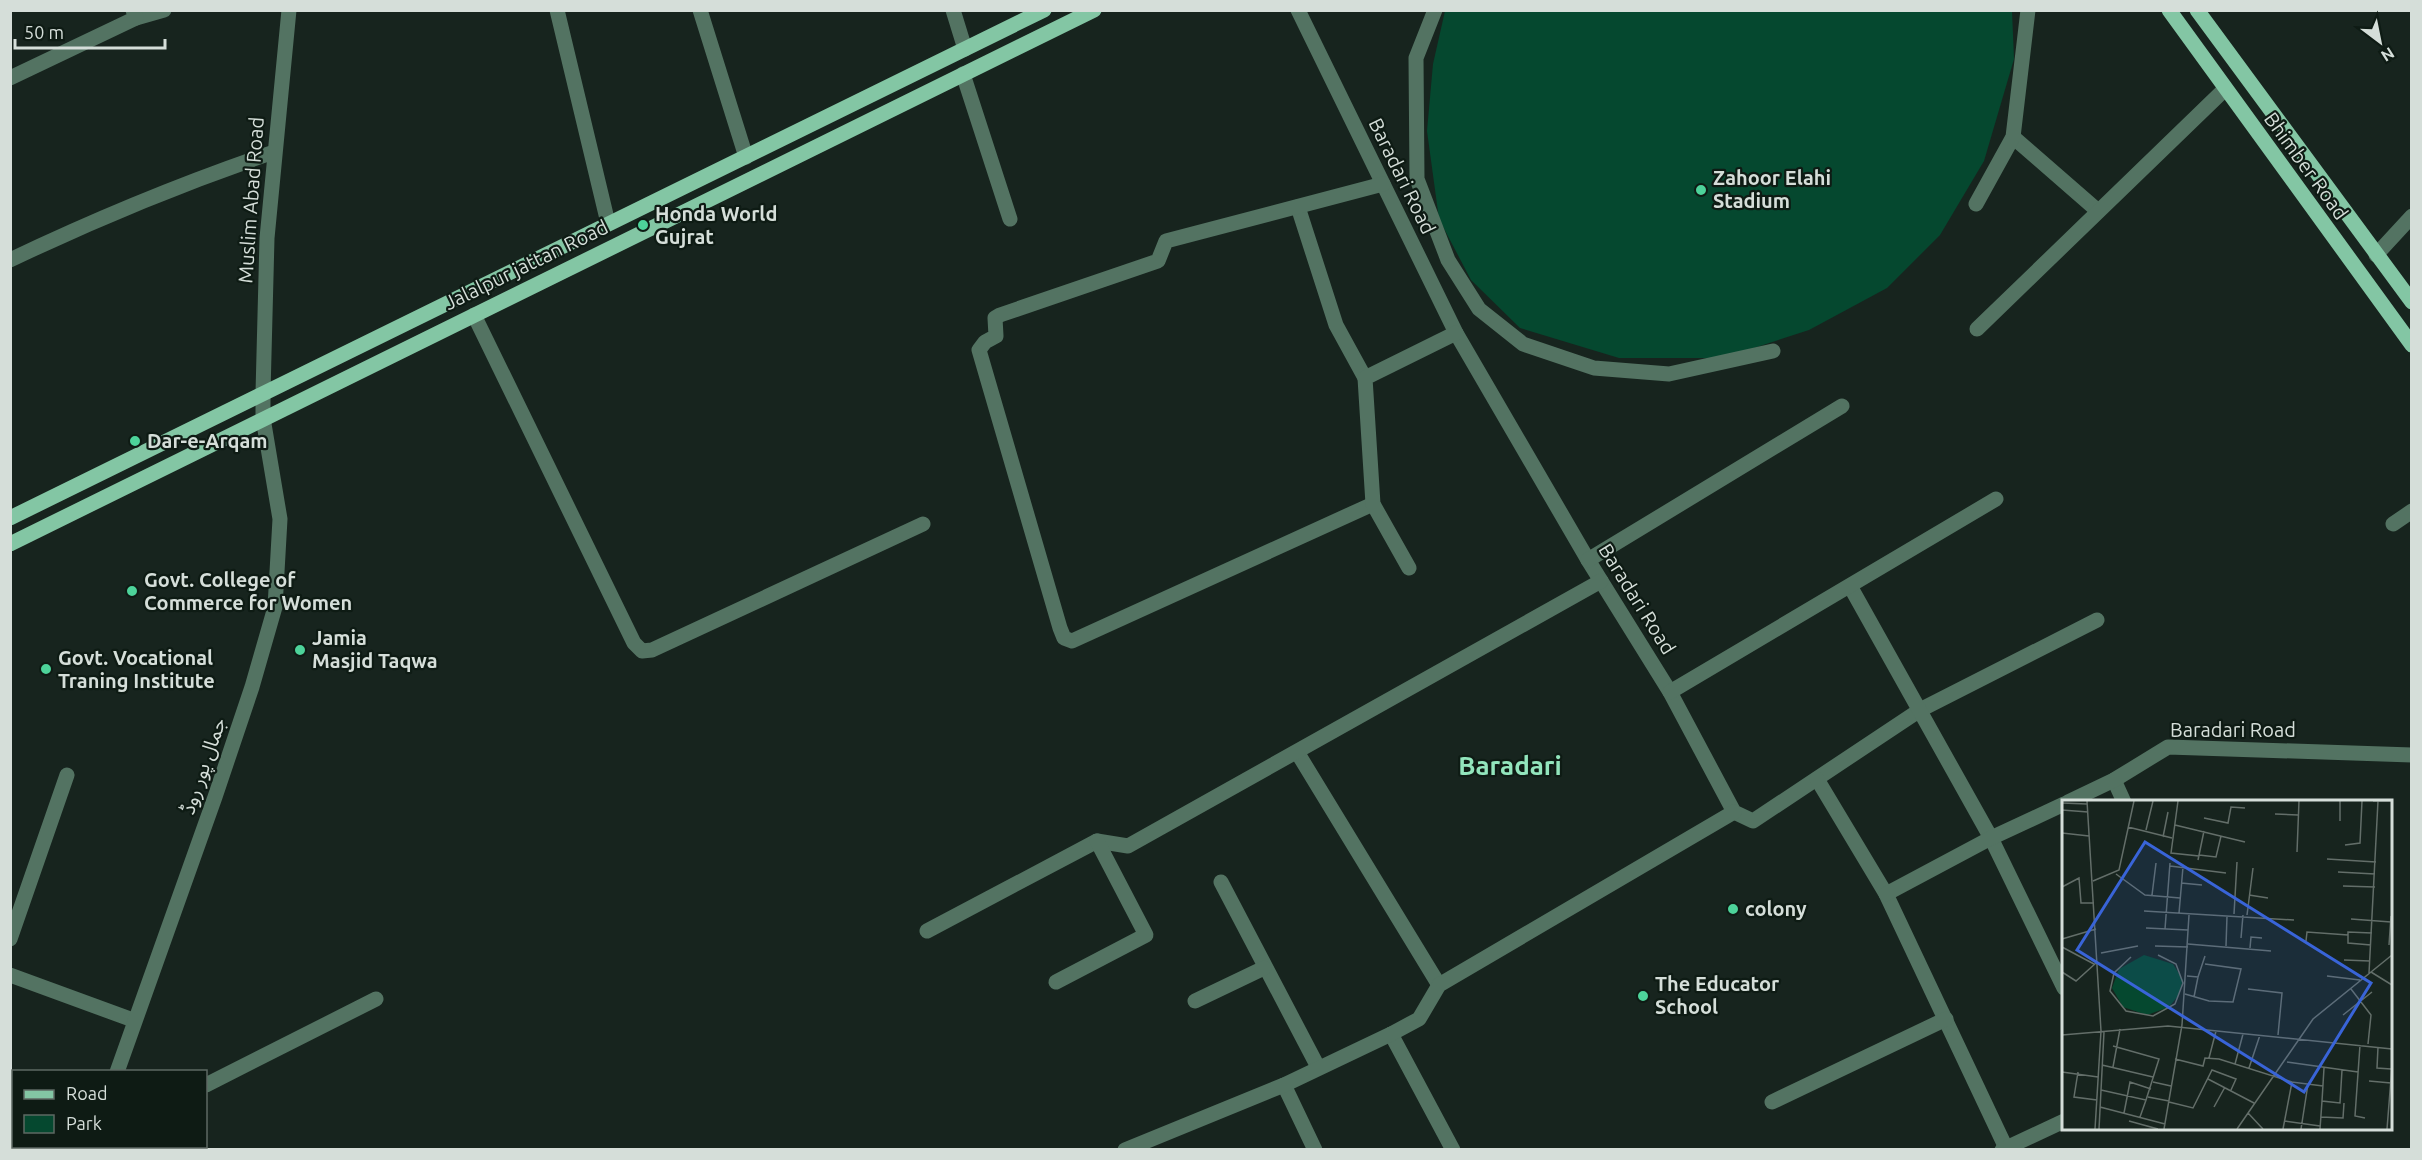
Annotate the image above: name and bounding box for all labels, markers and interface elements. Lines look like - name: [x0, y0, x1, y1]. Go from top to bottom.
- scale bar: [15, 12, 165, 50]
- north arrow: [2350, 12, 2410, 72]
- text: 50 m: [24, 22, 64, 42]
- text: N: [2378, 44, 2398, 66]
- street label: Bhimber Road: [2260, 107, 2353, 224]
- street label: Baradari Road: [1365, 114, 1440, 237]
- street label: Muslim Abad Road: [233, 116, 268, 284]
- place label: Zahoor Elahi Stadium: [1713, 166, 1831, 212]
- marker: Zahoor Elahi Stadium: [1694, 183, 1708, 197]
- place label: Honda World Gujrat: [655, 202, 777, 248]
- street label: Jalalpur jattan Road: [440, 215, 611, 314]
- marker: Honda World Gujrat: [636, 218, 650, 232]
- place label: Dar-e-Arqam: [147, 429, 268, 452]
- marker: Dar-e-Arqam: [128, 434, 142, 448]
- street label: Baradari Road: [1594, 539, 1681, 658]
- place label: Govt. College of Commerce for Women: [144, 568, 352, 614]
- marker: Govt. College of Commerce for Women: [125, 584, 139, 598]
- place label: Jamia Masjid Taqwa: [312, 626, 438, 672]
- marker: Jamia Masjid Taqwa: [293, 643, 307, 657]
- place label: Govt. Vocational Traning Institute: [58, 646, 215, 692]
- marker: Govt. Vocational Traning Institute: [39, 662, 53, 676]
- street label: جمال پور روڈ: [175, 714, 232, 818]
- street label: Baradari Road: [2170, 718, 2296, 741]
- district label: Baradari: [1458, 751, 1562, 780]
- inset map: [2062, 800, 2392, 1130]
- place label: colony: [1745, 897, 1807, 920]
- marker: colony: [1726, 902, 1740, 916]
- place label: The Educator School: [1655, 972, 1780, 1018]
- marker: The Educator School: [1636, 989, 1650, 1003]
- legend: [12, 1070, 207, 1148]
- text: Road: [66, 1083, 108, 1103]
- text: Park: [66, 1113, 102, 1133]

